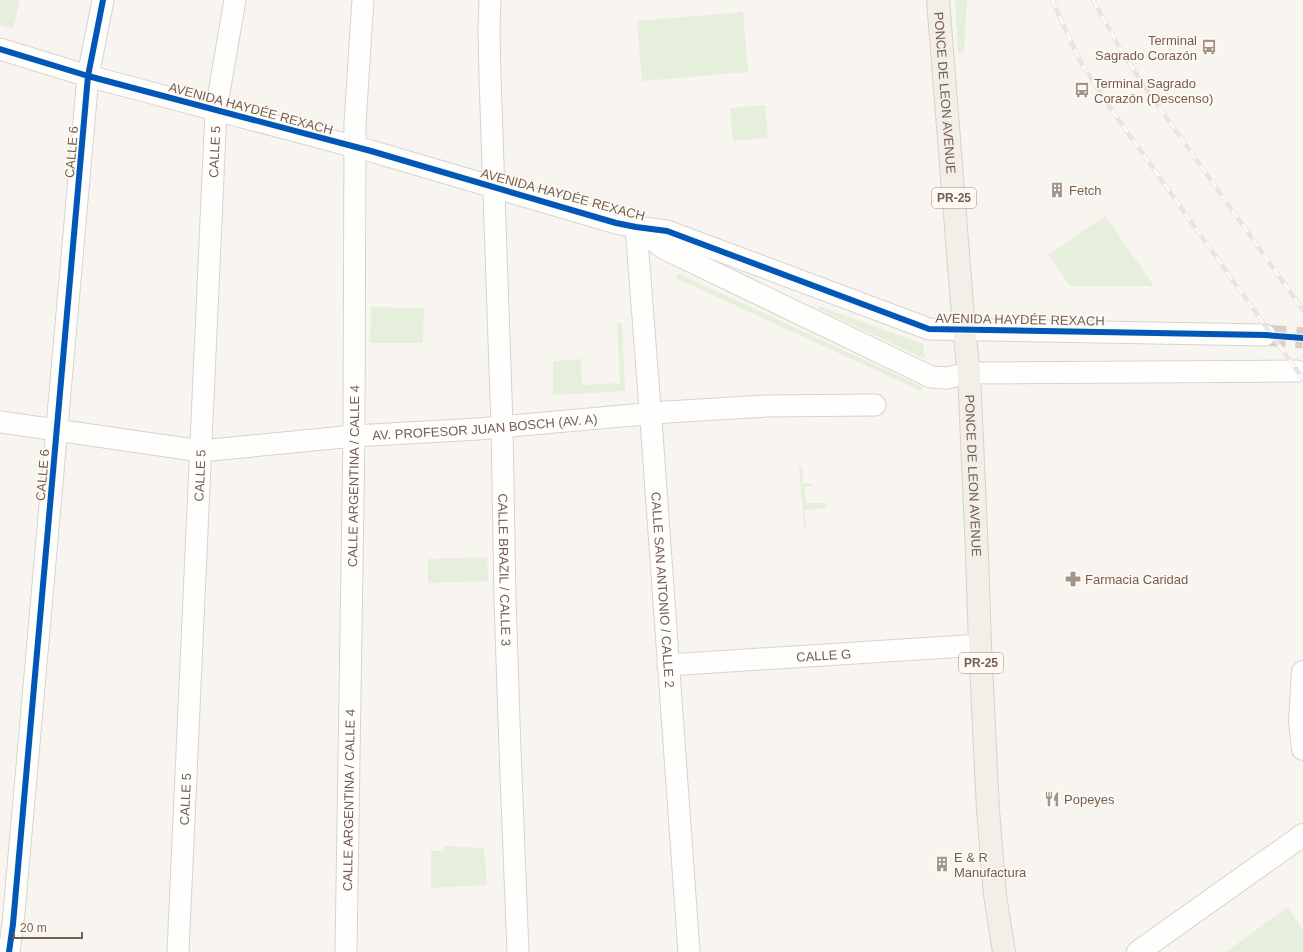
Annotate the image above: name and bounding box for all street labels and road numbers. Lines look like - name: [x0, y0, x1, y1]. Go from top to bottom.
- street label: PONCE DE LEON AVENUE: [931, 11, 959, 175]
- street label: AVENIDA HAYDÉE REXACH: [167, 79, 335, 138]
- street label: CALLE 6: [62, 125, 81, 179]
- street label: CALLE 5: [206, 125, 223, 178]
- street label: AVENIDA HAYDÉE REXACH: [479, 165, 647, 224]
- road number: PR-25: [932, 188, 976, 208]
- street label: AVENIDA HAYDÉE REXACH: [935, 311, 1105, 328]
- street label: CALLE ARGENTINA / CALLE 4: [345, 385, 362, 567]
- street label: PONCE DE LEON AVENUE: [962, 394, 984, 557]
- street label: AV. PROFESOR JUAN BOSCH (AV. A): [372, 411, 598, 443]
- street label: CALLE 6: [33, 448, 52, 502]
- street label: CALLE 5: [191, 449, 209, 502]
- street label: CALLE SAN ANTONIO / CALLE 2: [648, 492, 677, 689]
- street label: CALLE BRAZIL / CALLE 3: [495, 493, 514, 646]
- street label: CALLE G: [796, 646, 852, 665]
- road number: PR-25: [959, 653, 1003, 673]
- street label: CALLE ARGENTINA / CALLE 4: [340, 709, 358, 891]
- street label: CALLE 5: [177, 773, 194, 826]

